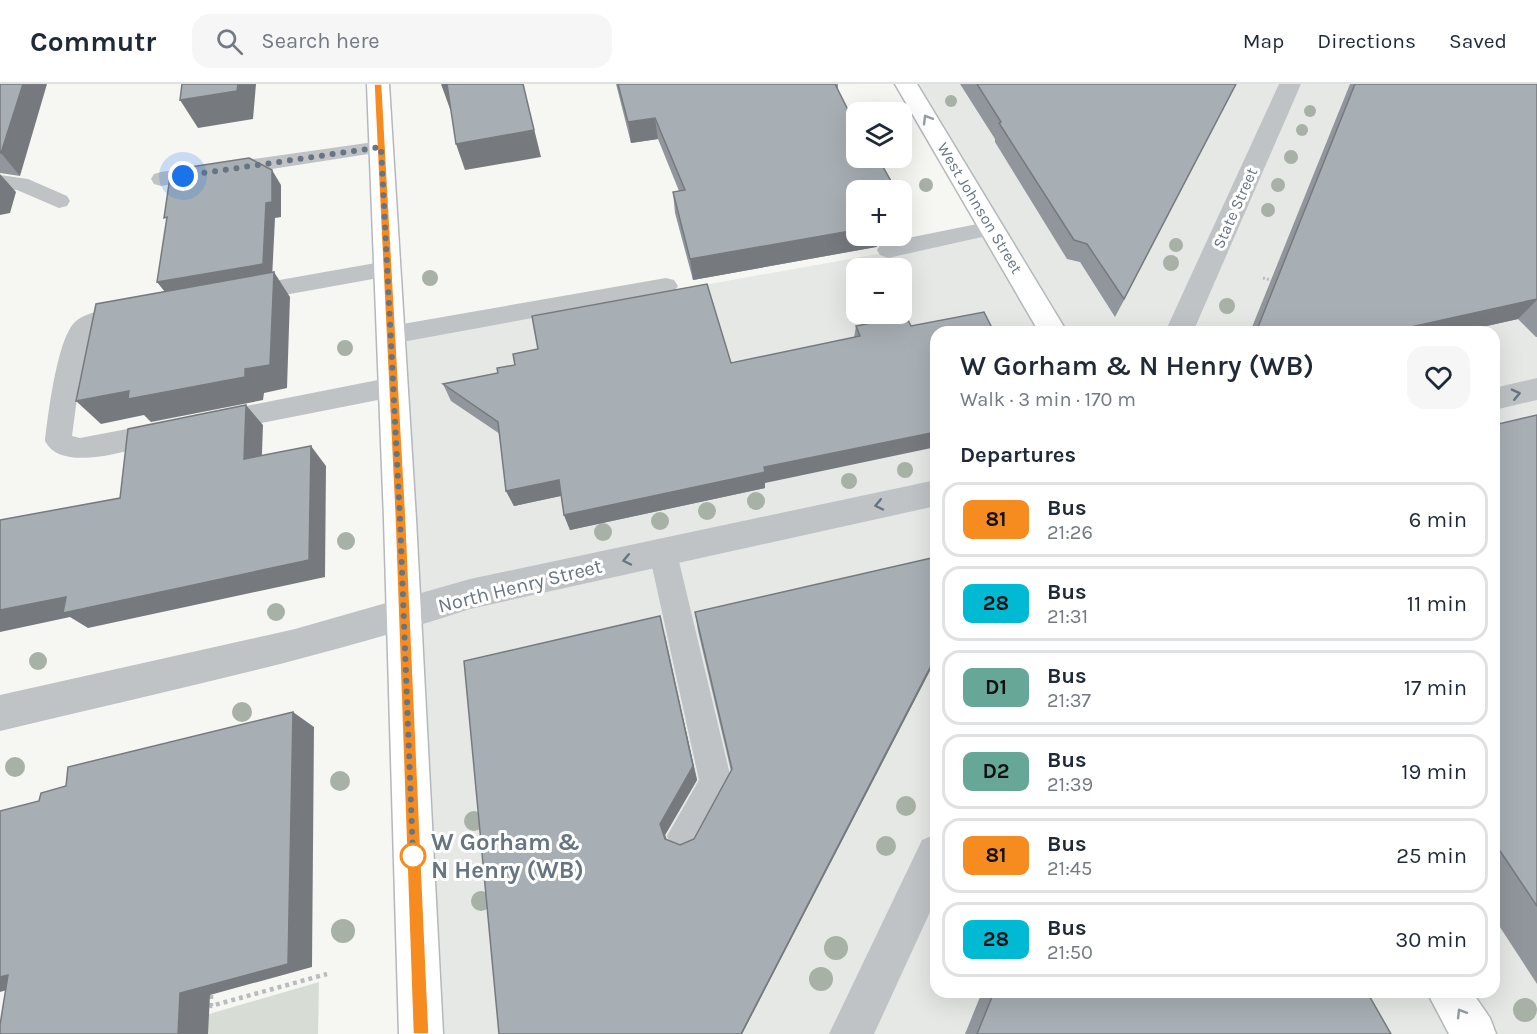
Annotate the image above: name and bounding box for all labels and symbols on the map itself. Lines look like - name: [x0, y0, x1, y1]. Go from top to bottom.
- one-way arrow: [922, 115, 934, 125]
- street label: West Johnson Street: [933, 139, 1027, 277]
- your location: [168, 161, 198, 191]
- street label: State Street: [1209, 165, 1261, 251]
- one-way arrow: [1510, 388, 1520, 401]
- one-way arrow: [874, 498, 884, 511]
- one-way arrow: [622, 553, 632, 566]
- street label: North Henry Street: [436, 554, 605, 617]
- place label: W Gorham & N Henry (WB): [431, 828, 584, 884]
- marker: W Gorham & N Henry (WB): [400, 843, 426, 869]
- one-way arrow: [1457, 1009, 1469, 1019]

